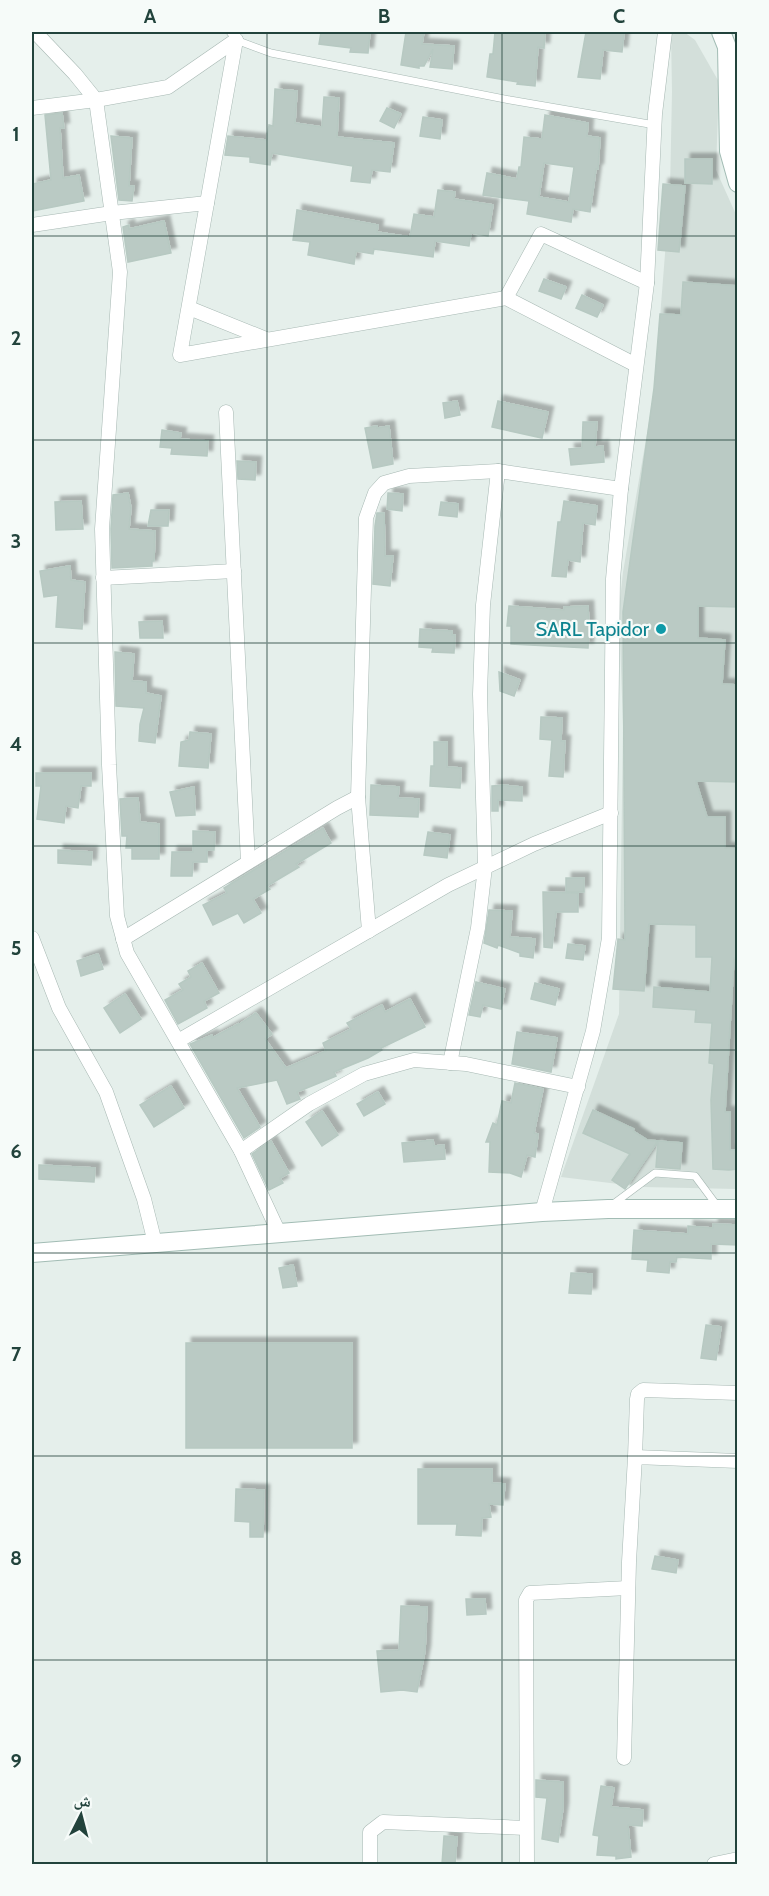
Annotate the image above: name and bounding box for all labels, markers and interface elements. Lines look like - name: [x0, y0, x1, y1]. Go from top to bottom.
- text: A: [144, 4, 157, 28]
- text: B: [378, 4, 390, 28]
- text: C: [613, 4, 625, 28]
- text: 1: [12, 122, 20, 146]
- text: 2: [11, 326, 21, 350]
- text: 3: [11, 529, 21, 553]
- place label: SARL Tapidor: [536, 617, 650, 641]
- marker: SARL Tapidor: [654, 622, 668, 636]
- text: 4: [10, 732, 22, 756]
- text: 5: [11, 936, 21, 960]
- text: 6: [10, 1139, 22, 1163]
- text: 7: [11, 1342, 22, 1366]
- text: 8: [10, 1546, 22, 1570]
- text: 9: [10, 1749, 22, 1773]
- north arrow: [51, 1785, 111, 1845]
- text: ش: [73, 1790, 92, 1811]

